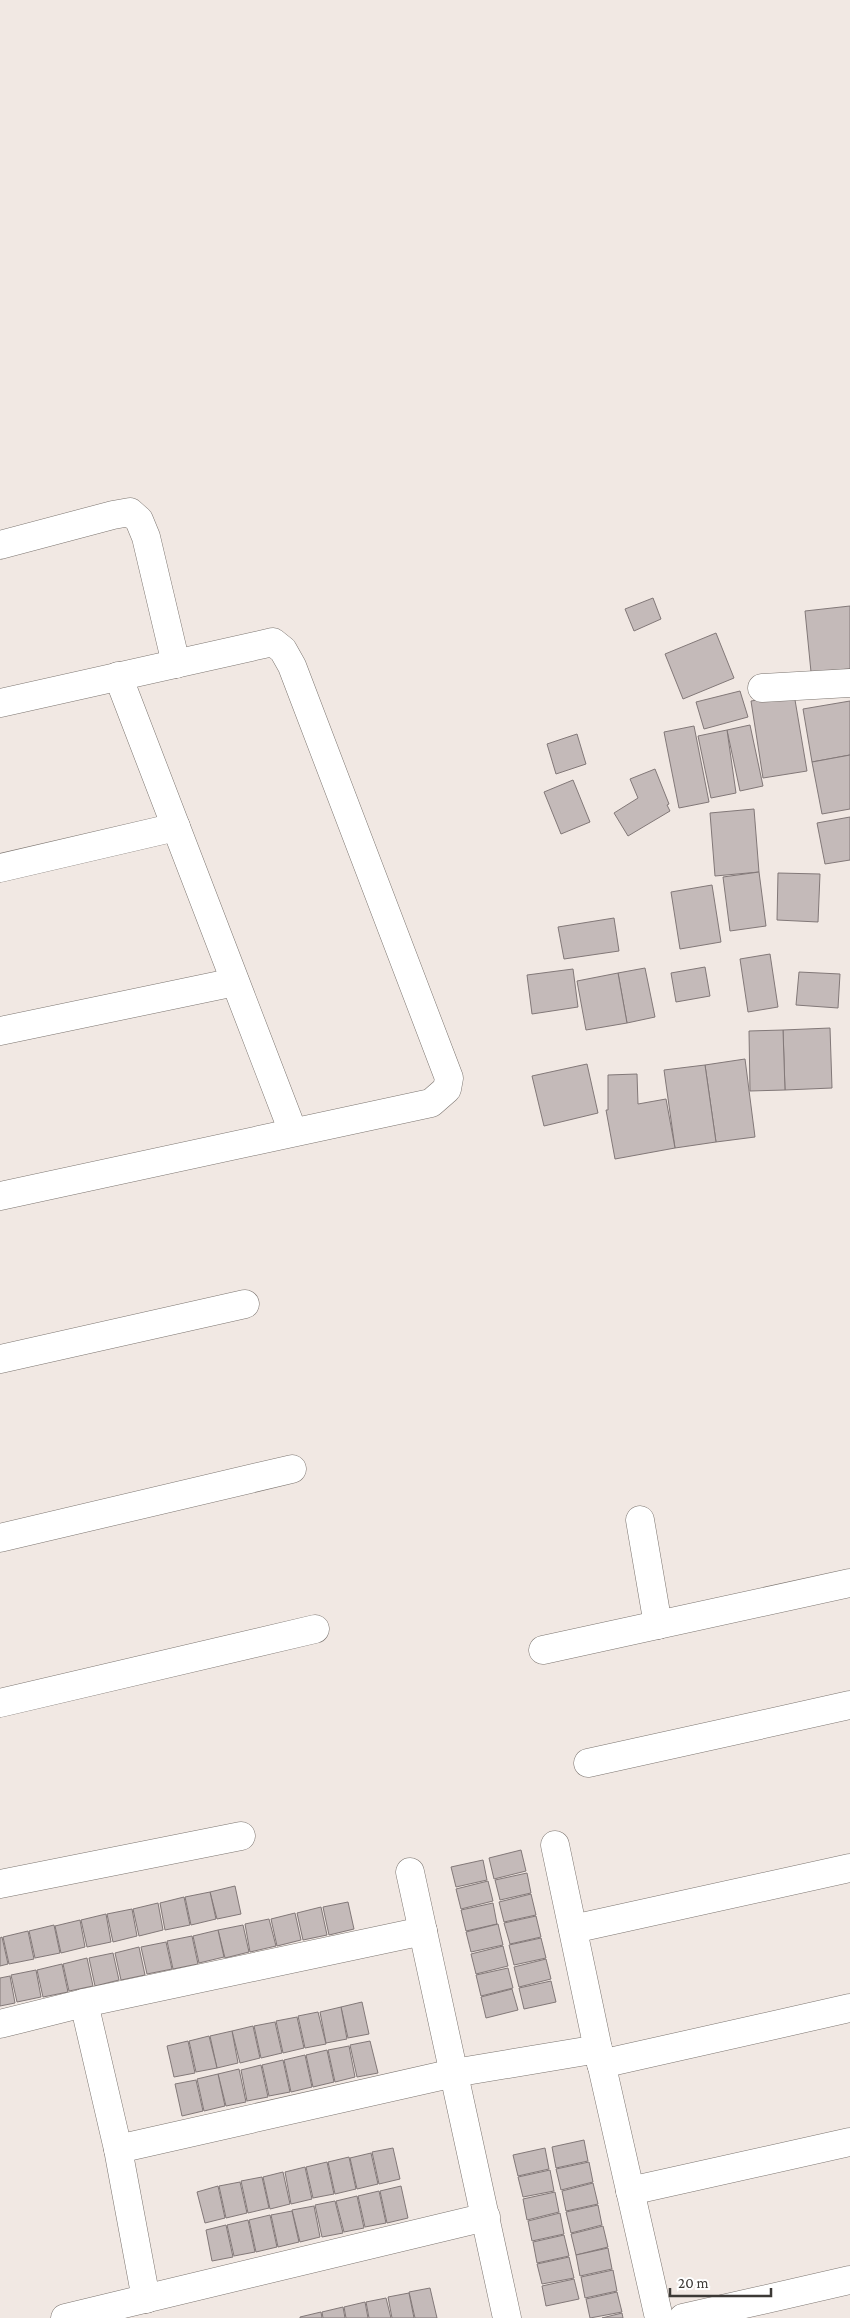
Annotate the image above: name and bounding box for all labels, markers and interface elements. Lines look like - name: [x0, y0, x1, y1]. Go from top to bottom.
- scale bar: [670, 2266, 771, 2298]
- text: 20 m: [678, 2275, 709, 2291]

